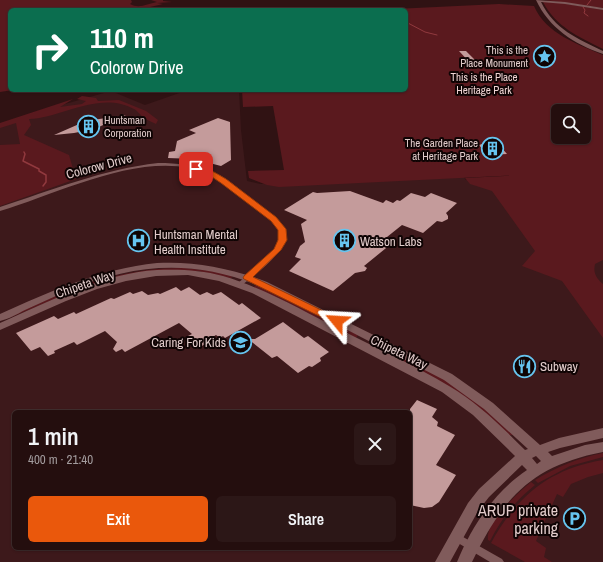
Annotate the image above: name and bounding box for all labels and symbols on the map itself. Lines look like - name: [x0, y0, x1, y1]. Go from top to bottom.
- place label: This is the Place Monument: [460, 43, 528, 70]
- place icon: This is the Place Monument: [531, 43, 557, 69]
- park label: This is the Place Heritage Park: [450, 70, 518, 97]
- building icon: Huntsman Corporation: [76, 113, 102, 139]
- place label: Huntsman Corporation: [104, 113, 152, 140]
- place label: The Garden Place at Heritage Park: [405, 136, 478, 163]
- building icon: The Garden Place at Heritage Park: [480, 136, 506, 162]
- street label: Colorow Drive: [64, 149, 134, 183]
- pin: [179, 152, 213, 186]
- place label: Huntsman Mental Health Institute: [154, 226, 238, 258]
- hospital icon: Huntsman Mental Health Institute: [125, 228, 151, 254]
- building icon: Watson Labs: [331, 228, 357, 254]
- place label: Watson Labs: [360, 233, 422, 250]
- street label: Chipeta Way: [53, 266, 117, 302]
- position arrow: [316, 300, 358, 342]
- school or university icon: Caring For Kids: [228, 329, 254, 355]
- street label: Chipeta Way: [368, 331, 431, 373]
- place label: Caring For Kids: [151, 334, 226, 351]
- restaurant icon: Subway: [512, 353, 538, 379]
- place label: Subway: [540, 358, 579, 375]
- place label: ARUP private parking: [477, 499, 559, 539]
- parking icon: ARUP private parking: [561, 506, 587, 532]

